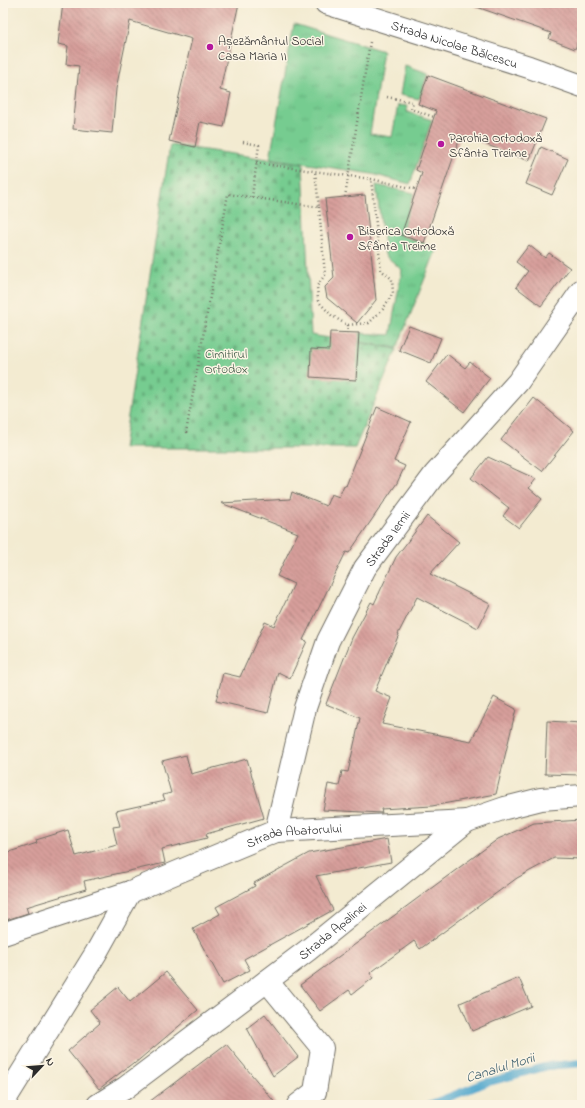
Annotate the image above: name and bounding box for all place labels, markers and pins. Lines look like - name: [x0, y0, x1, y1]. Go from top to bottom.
- place label: Așezământul Social Casa Maria II: [218, 32, 324, 66]
- marker: Așezământul Social Casa Maria II: [205, 42, 215, 52]
- place label: Parohia Ortodoxă Sfânta Treime: [449, 129, 543, 163]
- marker: Parohia Ortodoxă Sfânta Treime: [436, 139, 446, 149]
- place label: Biserica Ortodoxă Sfânta Treime: [357, 222, 455, 256]
- marker: Biserica Ortodoxă Sfânta Treime: [345, 232, 355, 242]

